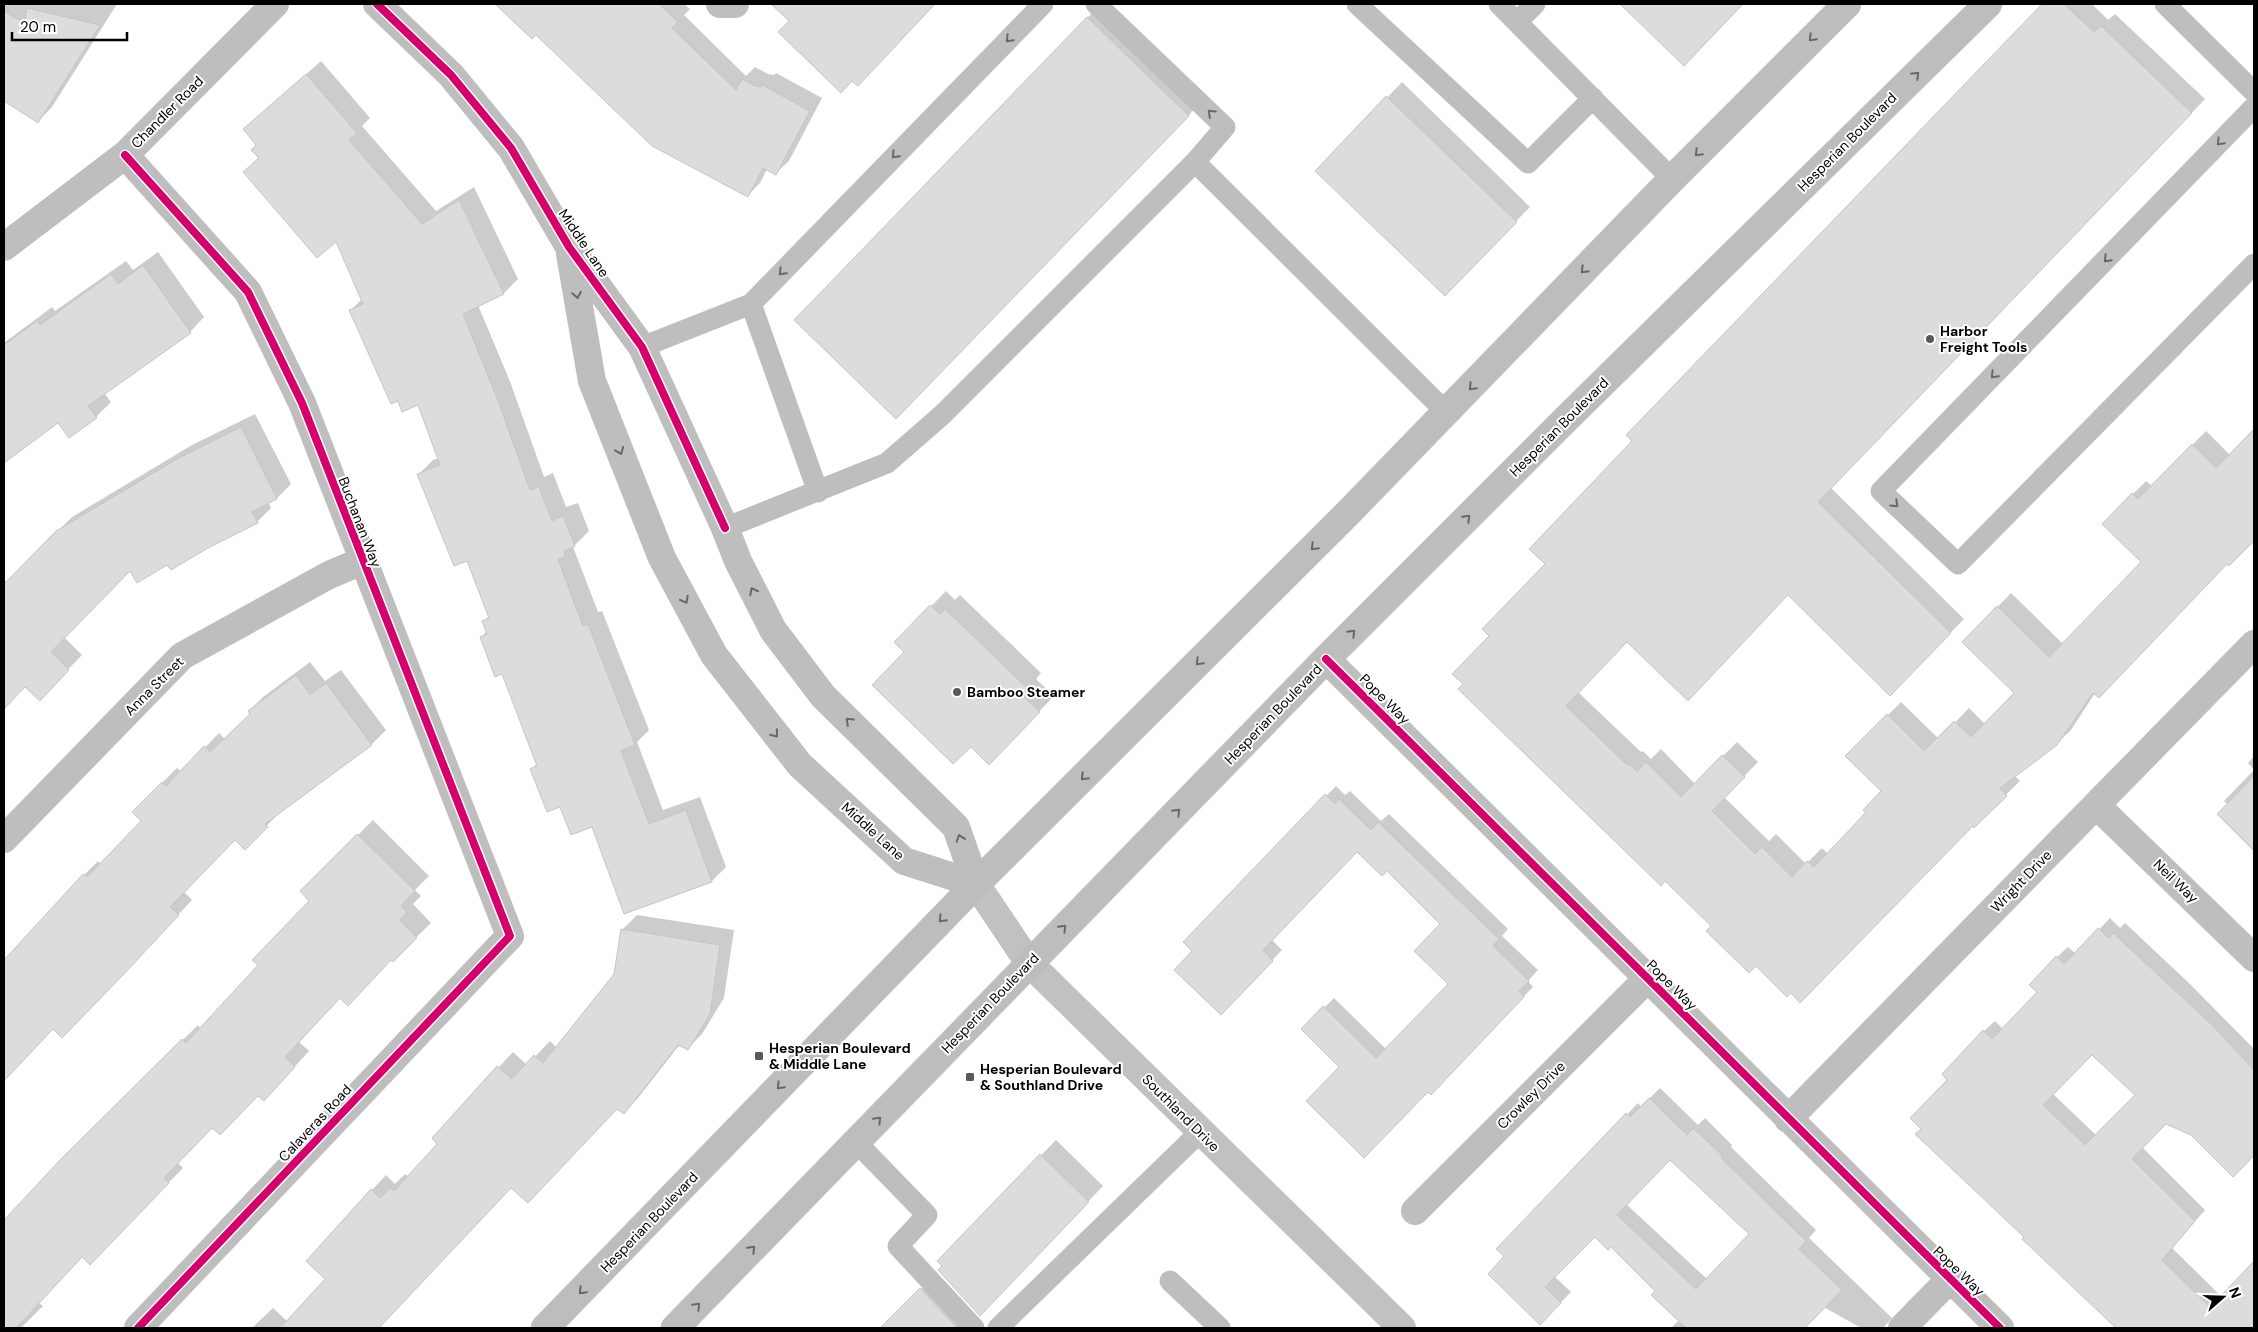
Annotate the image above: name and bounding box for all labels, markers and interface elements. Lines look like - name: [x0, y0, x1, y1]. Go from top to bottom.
- scale bar: [12, 10, 128, 42]
- text: 20 m: [20, 17, 56, 37]
- one-way arrow: [1809, 32, 1818, 41]
- one-way arrow: [1006, 33, 1015, 42]
- street label: Chandler Road: [127, 72, 207, 152]
- one-way arrow: [1910, 72, 1919, 81]
- street label: Hesperian Boulevard: [1794, 89, 1900, 195]
- one-way arrow: [1208, 110, 1217, 119]
- one-way arrow: [2217, 137, 2226, 146]
- one-way arrow: [1694, 148, 1703, 157]
- one-way arrow: [892, 149, 901, 158]
- street label: Middle Lane: [555, 205, 613, 281]
- one-way arrow: [2104, 253, 2113, 262]
- one-way arrow: [1581, 264, 1590, 273]
- one-way arrow: [779, 266, 788, 275]
- one-way arrow: [572, 290, 582, 299]
- place label: Harbor Freight Tools: [1940, 322, 2027, 356]
- marker: Harbor Freight Tools: [1924, 333, 1936, 345]
- one-way arrow: [1990, 370, 1999, 379]
- street label: Hesperian Boulevard: [1506, 374, 1612, 480]
- one-way arrow: [1469, 381, 1478, 390]
- one-way arrow: [614, 446, 624, 455]
- street label: Buchanan Way: [334, 474, 386, 570]
- one-way arrow: [1890, 498, 1899, 507]
- one-way arrow: [1461, 515, 1470, 524]
- one-way arrow: [1311, 542, 1320, 551]
- one-way arrow: [749, 587, 759, 596]
- one-way arrow: [678, 594, 688, 603]
- one-way arrow: [1346, 630, 1355, 639]
- street label: Anna Street: [121, 653, 187, 719]
- one-way arrow: [1196, 656, 1205, 665]
- street label: Hesperian Boulevard: [1220, 660, 1326, 768]
- street label: Pope Way: [1356, 670, 1414, 728]
- place label: Bamboo Steamer: [967, 683, 1085, 701]
- marker: Bamboo Steamer: [951, 686, 963, 698]
- one-way arrow: [845, 718, 854, 727]
- one-way arrow: [770, 728, 779, 737]
- one-way arrow: [1080, 771, 1089, 780]
- street label: Middle Lane: [838, 798, 908, 864]
- one-way arrow: [1171, 808, 1180, 817]
- one-way arrow: [956, 835, 966, 843]
- street label: Wright Drive: [1987, 846, 2055, 916]
- street label: Neil Way: [2150, 855, 2203, 907]
- one-way arrow: [939, 914, 948, 923]
- one-way arrow: [1057, 924, 1066, 933]
- street label: Hesperian Boulevard: [937, 949, 1043, 1057]
- street label: Pope Way: [1643, 956, 1701, 1014]
- place label: Hesperian Boulevard & Middle Lane: [769, 1039, 911, 1073]
- marker: Hesperian Boulevard & Middle Lane: [753, 1050, 765, 1062]
- street label: Crowley Drive: [1493, 1057, 1569, 1133]
- place label: Hesperian Boulevard & Southland Drive: [980, 1060, 1122, 1094]
- street label: Southland Drive: [1138, 1070, 1224, 1156]
- marker: Hesperian Boulevard & Southland Drive: [964, 1071, 976, 1083]
- one-way arrow: [777, 1080, 786, 1089]
- street label: Calaveras Road: [275, 1081, 355, 1165]
- one-way arrow: [872, 1116, 881, 1125]
- street label: Hesperian Boulevard: [596, 1168, 702, 1276]
- street label: Pope Way: [1930, 1242, 1989, 1300]
- one-way arrow: [746, 1245, 755, 1254]
- north arrow: [2198, 1272, 2248, 1322]
- one-way arrow: [579, 1285, 588, 1294]
- text: N: [2225, 1285, 2245, 1300]
- one-way arrow: [691, 1303, 700, 1312]

